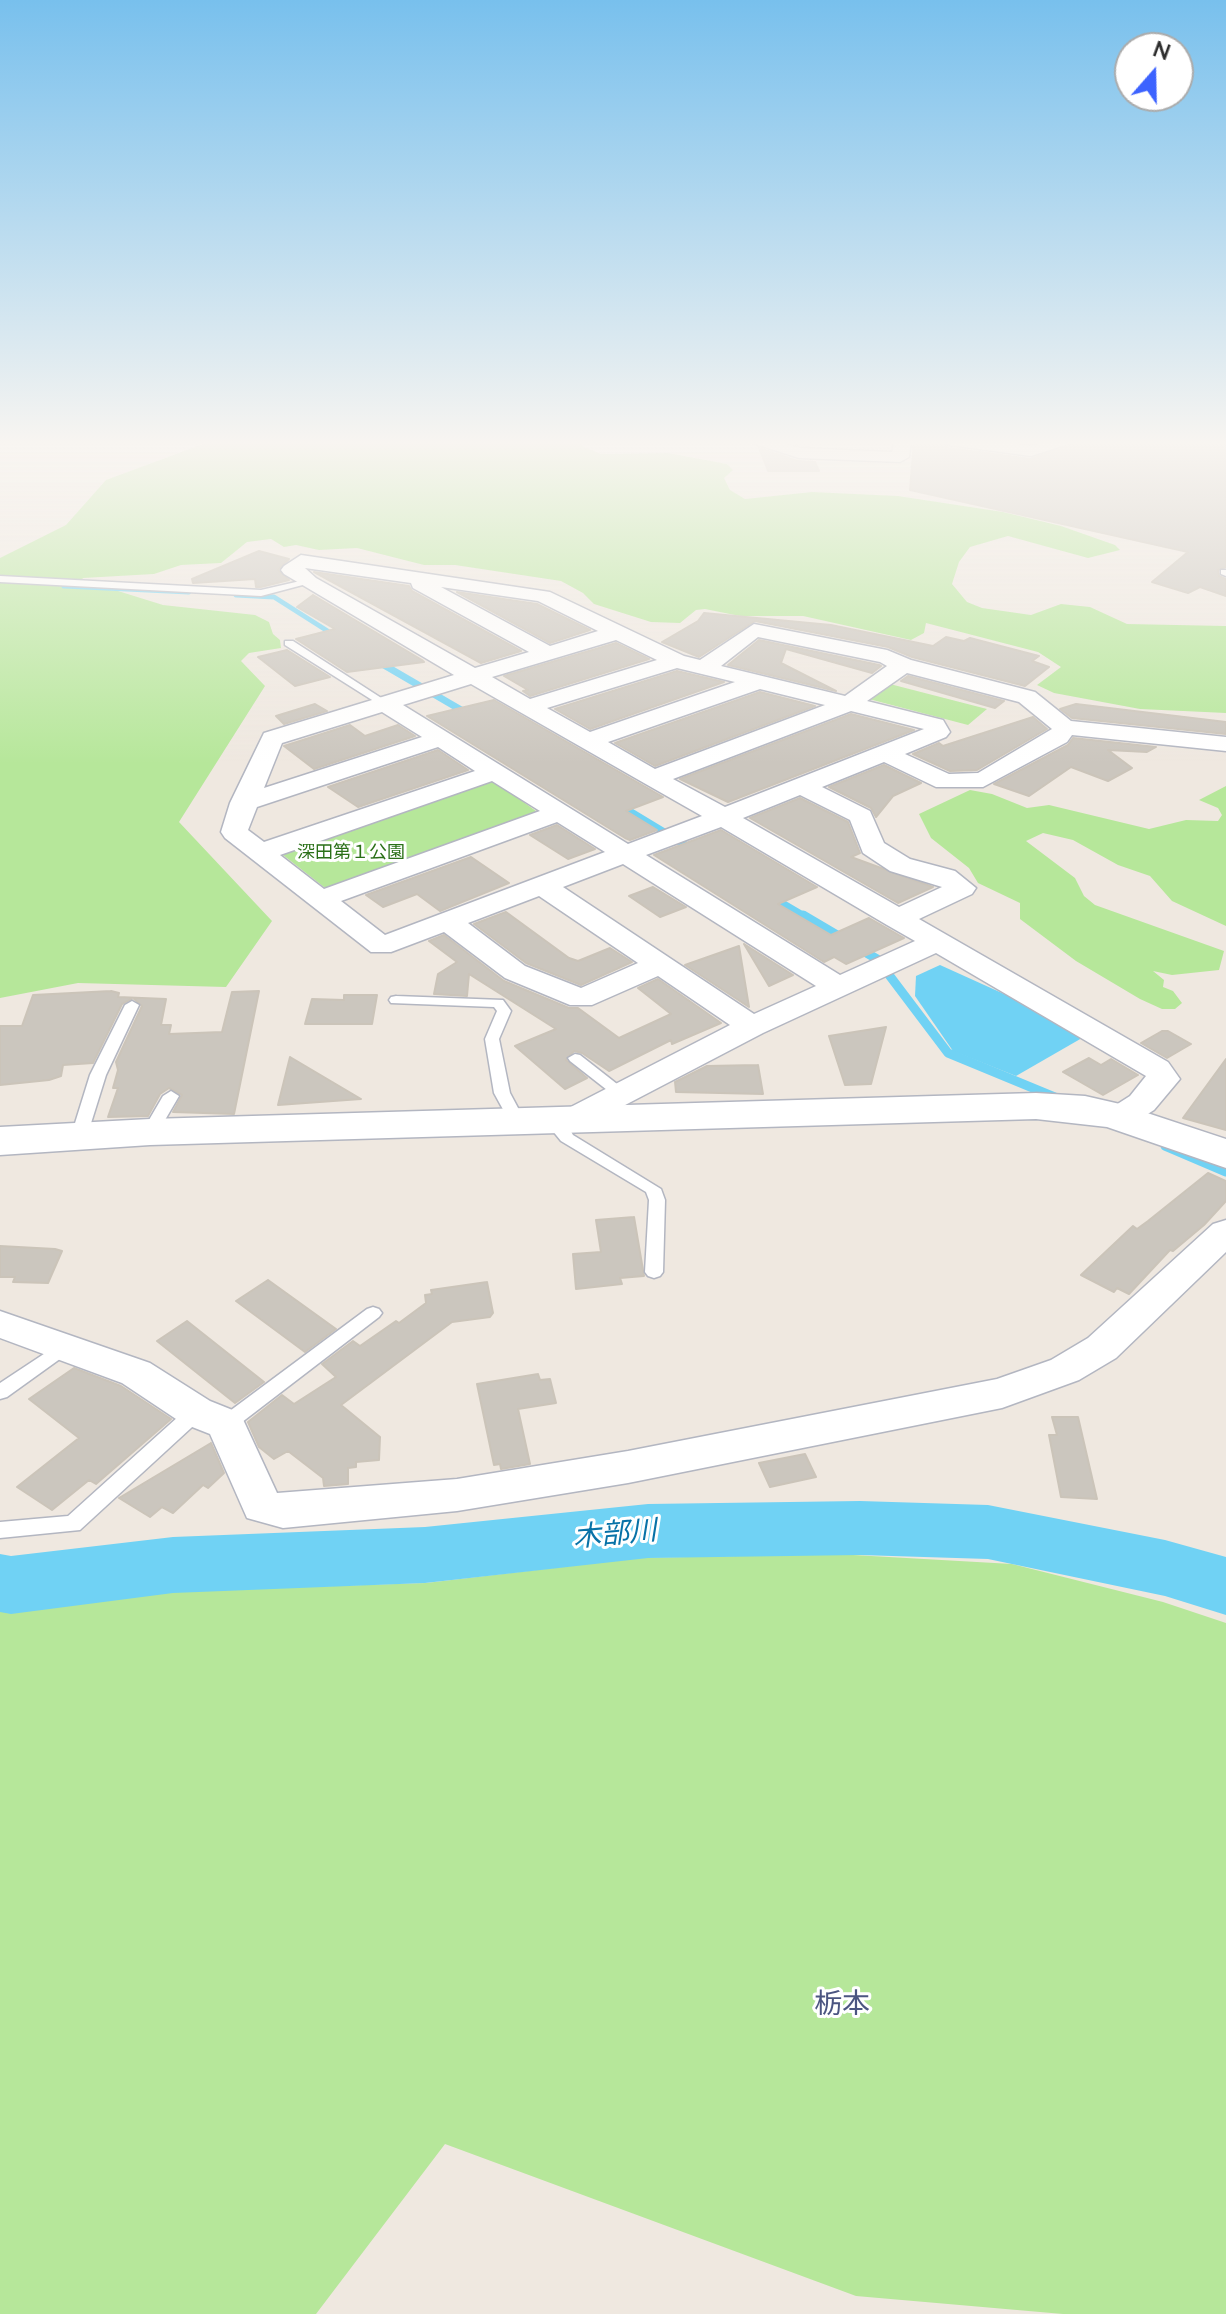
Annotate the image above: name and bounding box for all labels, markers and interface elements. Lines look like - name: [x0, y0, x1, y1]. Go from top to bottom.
- north arrow: [1114, 32, 1194, 112]
- text: N: [1149, 34, 1174, 68]
- park label: 深田第１公園: [297, 843, 405, 865]
- water label: 木部川: [572, 1516, 658, 1556]
- district label: 栃本: [814, 1989, 870, 2023]

